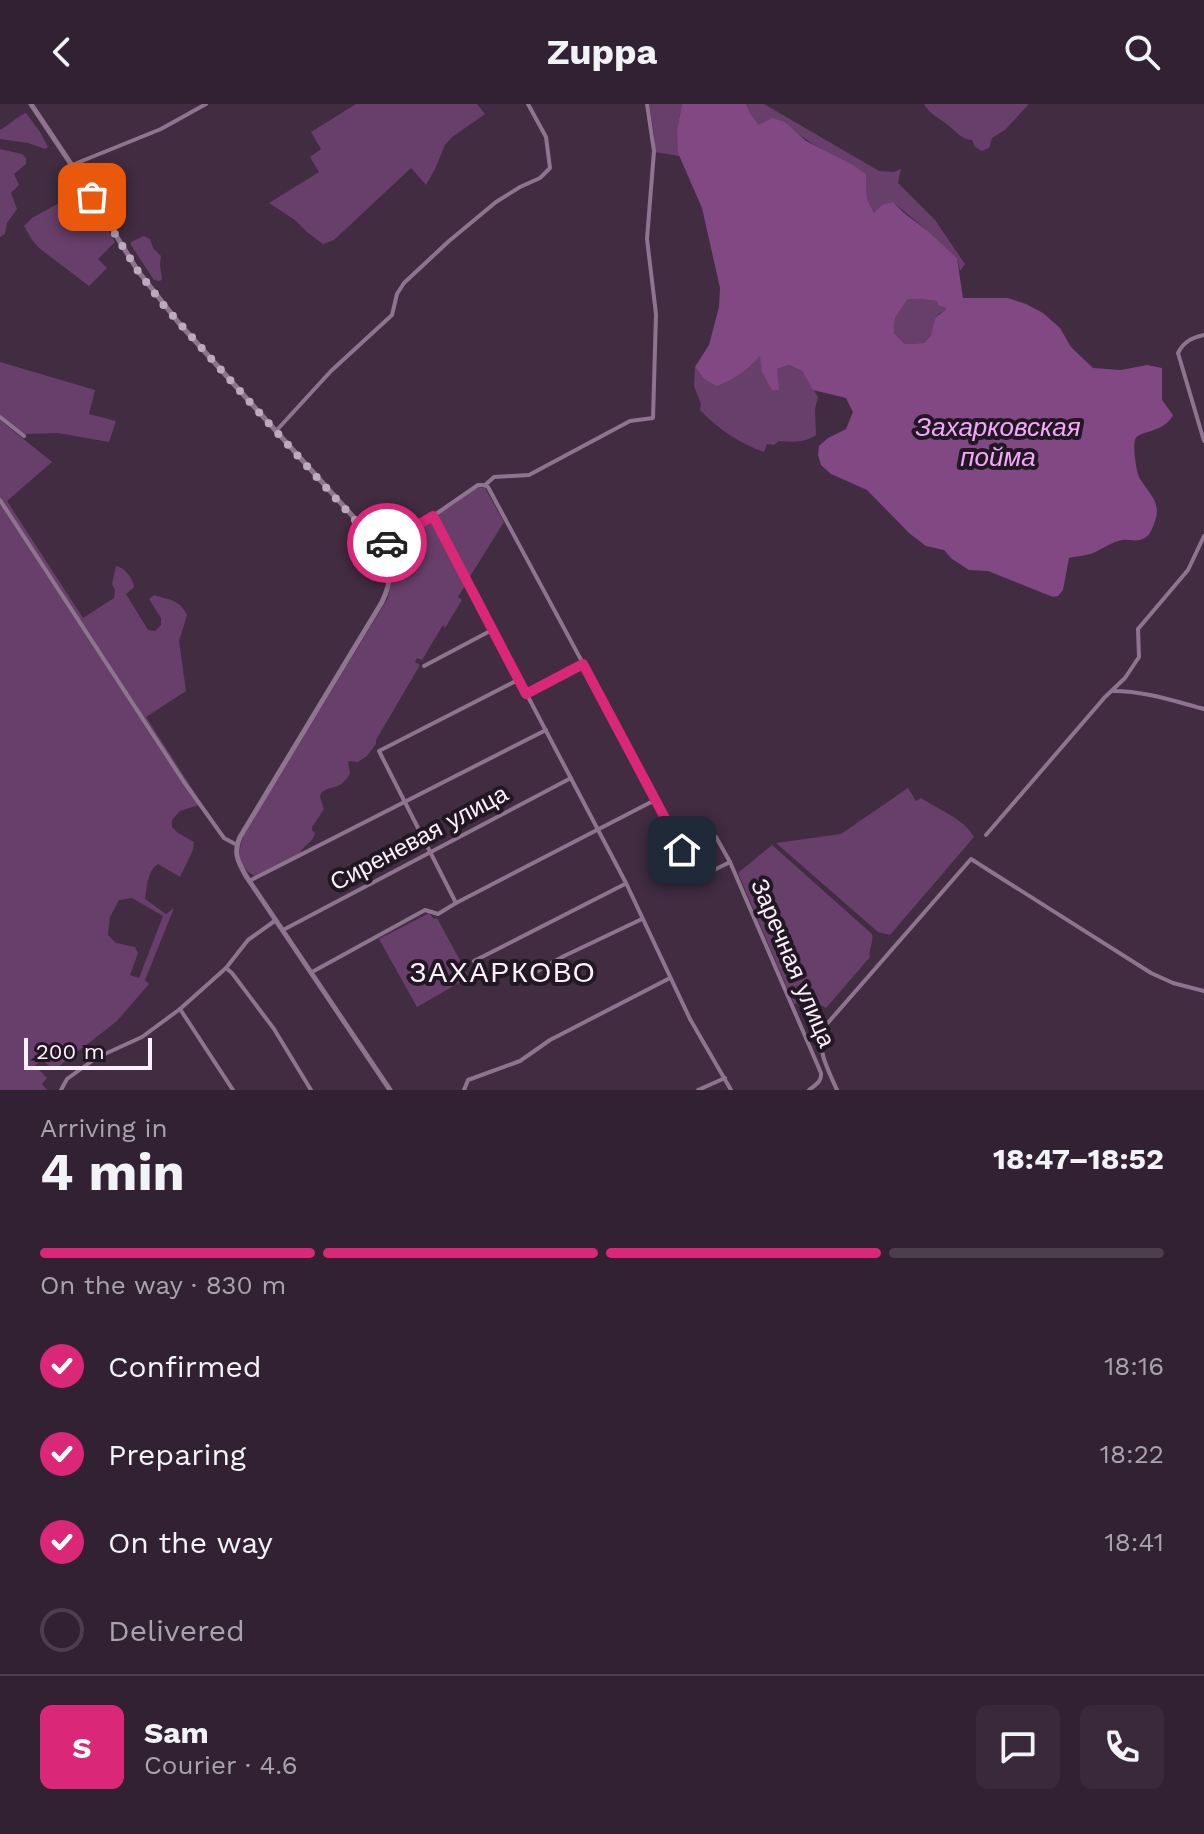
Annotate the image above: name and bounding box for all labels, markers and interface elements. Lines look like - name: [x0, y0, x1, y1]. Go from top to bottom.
- icon: back: [40, 30, 84, 74]
- icon: search: [1120, 30, 1164, 74]
- text: Zuppa: [547, 31, 657, 73]
- pin: [58, 163, 126, 231]
- icon: bag: [70, 175, 114, 219]
- water label: Захарковская пойма: [915, 412, 1081, 472]
- courier: [347, 503, 427, 583]
- icon: car: [365, 521, 409, 565]
- street label: Сиреневая улица: [325, 779, 513, 897]
- pin: [648, 816, 716, 884]
- icon: home: [660, 828, 704, 872]
- street label: Заречная улица: [745, 875, 841, 1052]
- district label: ЗАХАРКОВО: [410, 956, 596, 989]
- scale bar: [24, 1034, 152, 1070]
- text: 200 m: [36, 1039, 105, 1064]
- text: Arriving in: [40, 1113, 168, 1143]
- text: 18:47–18:52: [993, 1141, 1164, 1176]
- text: 4 min: [40, 1142, 185, 1203]
- text: On the way · 830 m: [40, 1270, 286, 1300]
- icon: check: [40, 1344, 84, 1388]
- text: Confirmed: [108, 1349, 262, 1384]
- text: 18:16: [1104, 1351, 1164, 1381]
- icon: check: [40, 1432, 84, 1476]
- text: Preparing: [108, 1437, 246, 1472]
- text: 18:22: [1100, 1439, 1164, 1469]
- icon: check: [40, 1520, 84, 1564]
- text: On the way: [108, 1525, 273, 1560]
- text: 18:41: [1105, 1527, 1164, 1557]
- text: Delivered: [108, 1613, 245, 1648]
- button: chat: [976, 1705, 1060, 1789]
- button: phone: [1080, 1705, 1164, 1789]
- text: Sam: [144, 1715, 209, 1750]
- text: S: [72, 1730, 92, 1765]
- text: Courier · 4.6: [144, 1750, 298, 1780]

